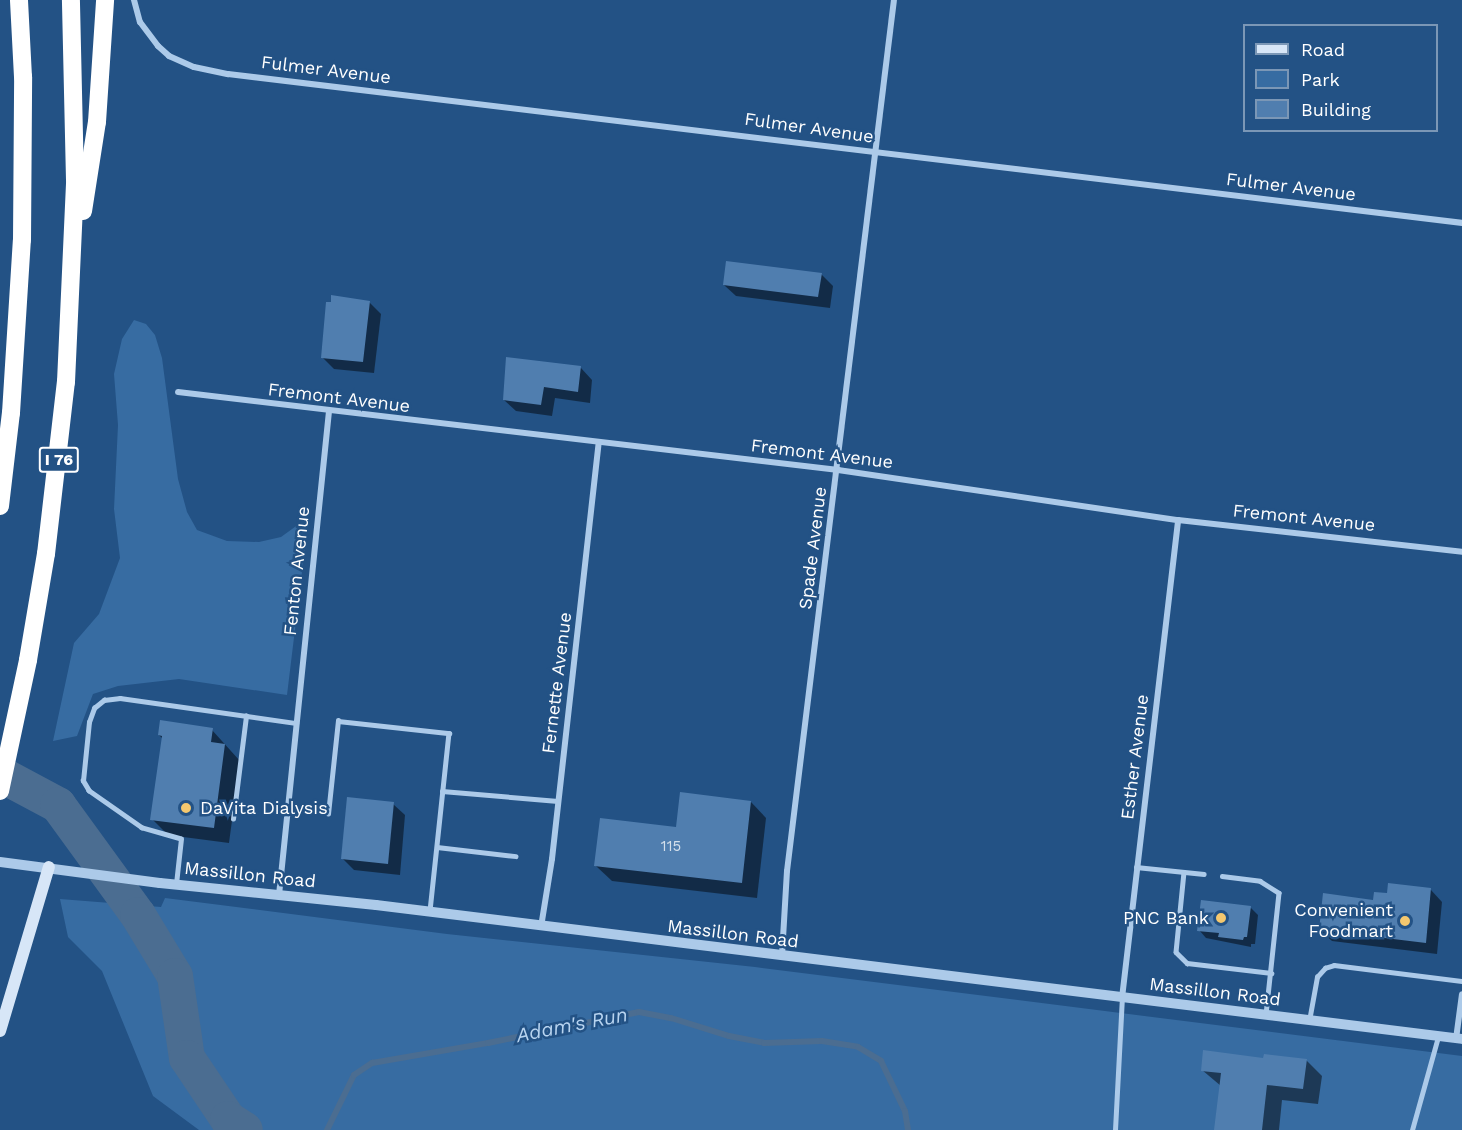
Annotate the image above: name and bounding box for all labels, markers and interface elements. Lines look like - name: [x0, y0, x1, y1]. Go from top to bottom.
- legend: [1243, 24, 1438, 132]
- text: Road: [1301, 39, 1345, 60]
- street label: Fulmer Avenue: [259, 51, 393, 89]
- text: Park: [1301, 69, 1340, 90]
- text: Building: [1301, 99, 1371, 120]
- street label: Fulmer Avenue: [742, 108, 876, 148]
- street label: Fulmer Avenue: [1224, 168, 1358, 206]
- street label: Fremont Avenue: [266, 379, 412, 417]
- street label: Fremont Avenue: [749, 435, 895, 473]
- road number: I 76: [38, 447, 80, 473]
- street label: Spade Avenue: [795, 485, 831, 611]
- street label: Fremont Avenue: [1231, 500, 1377, 536]
- street label: Fenton Avenue: [279, 505, 315, 637]
- street label: Fernette Avenue: [538, 611, 576, 755]
- street label: Esther Avenue: [1117, 693, 1153, 821]
- place label: DaVita Dialysis: [200, 797, 328, 819]
- marker: DaVita Dialysis: [177, 799, 195, 817]
- house number: 115: [661, 838, 681, 856]
- street label: Massillon Road: [183, 857, 317, 893]
- place label: Convenient Foodmart: [1294, 900, 1393, 942]
- place label: PNC Bank: [1123, 907, 1209, 929]
- marker: PNC Bank: [1214, 911, 1228, 925]
- marker: Convenient Foodmart: [1398, 914, 1412, 928]
- street label: Massillon Road: [666, 915, 800, 953]
- street label: Massillon Road: [1148, 973, 1282, 1011]
- water label: Adam's Run: [514, 1002, 630, 1048]

